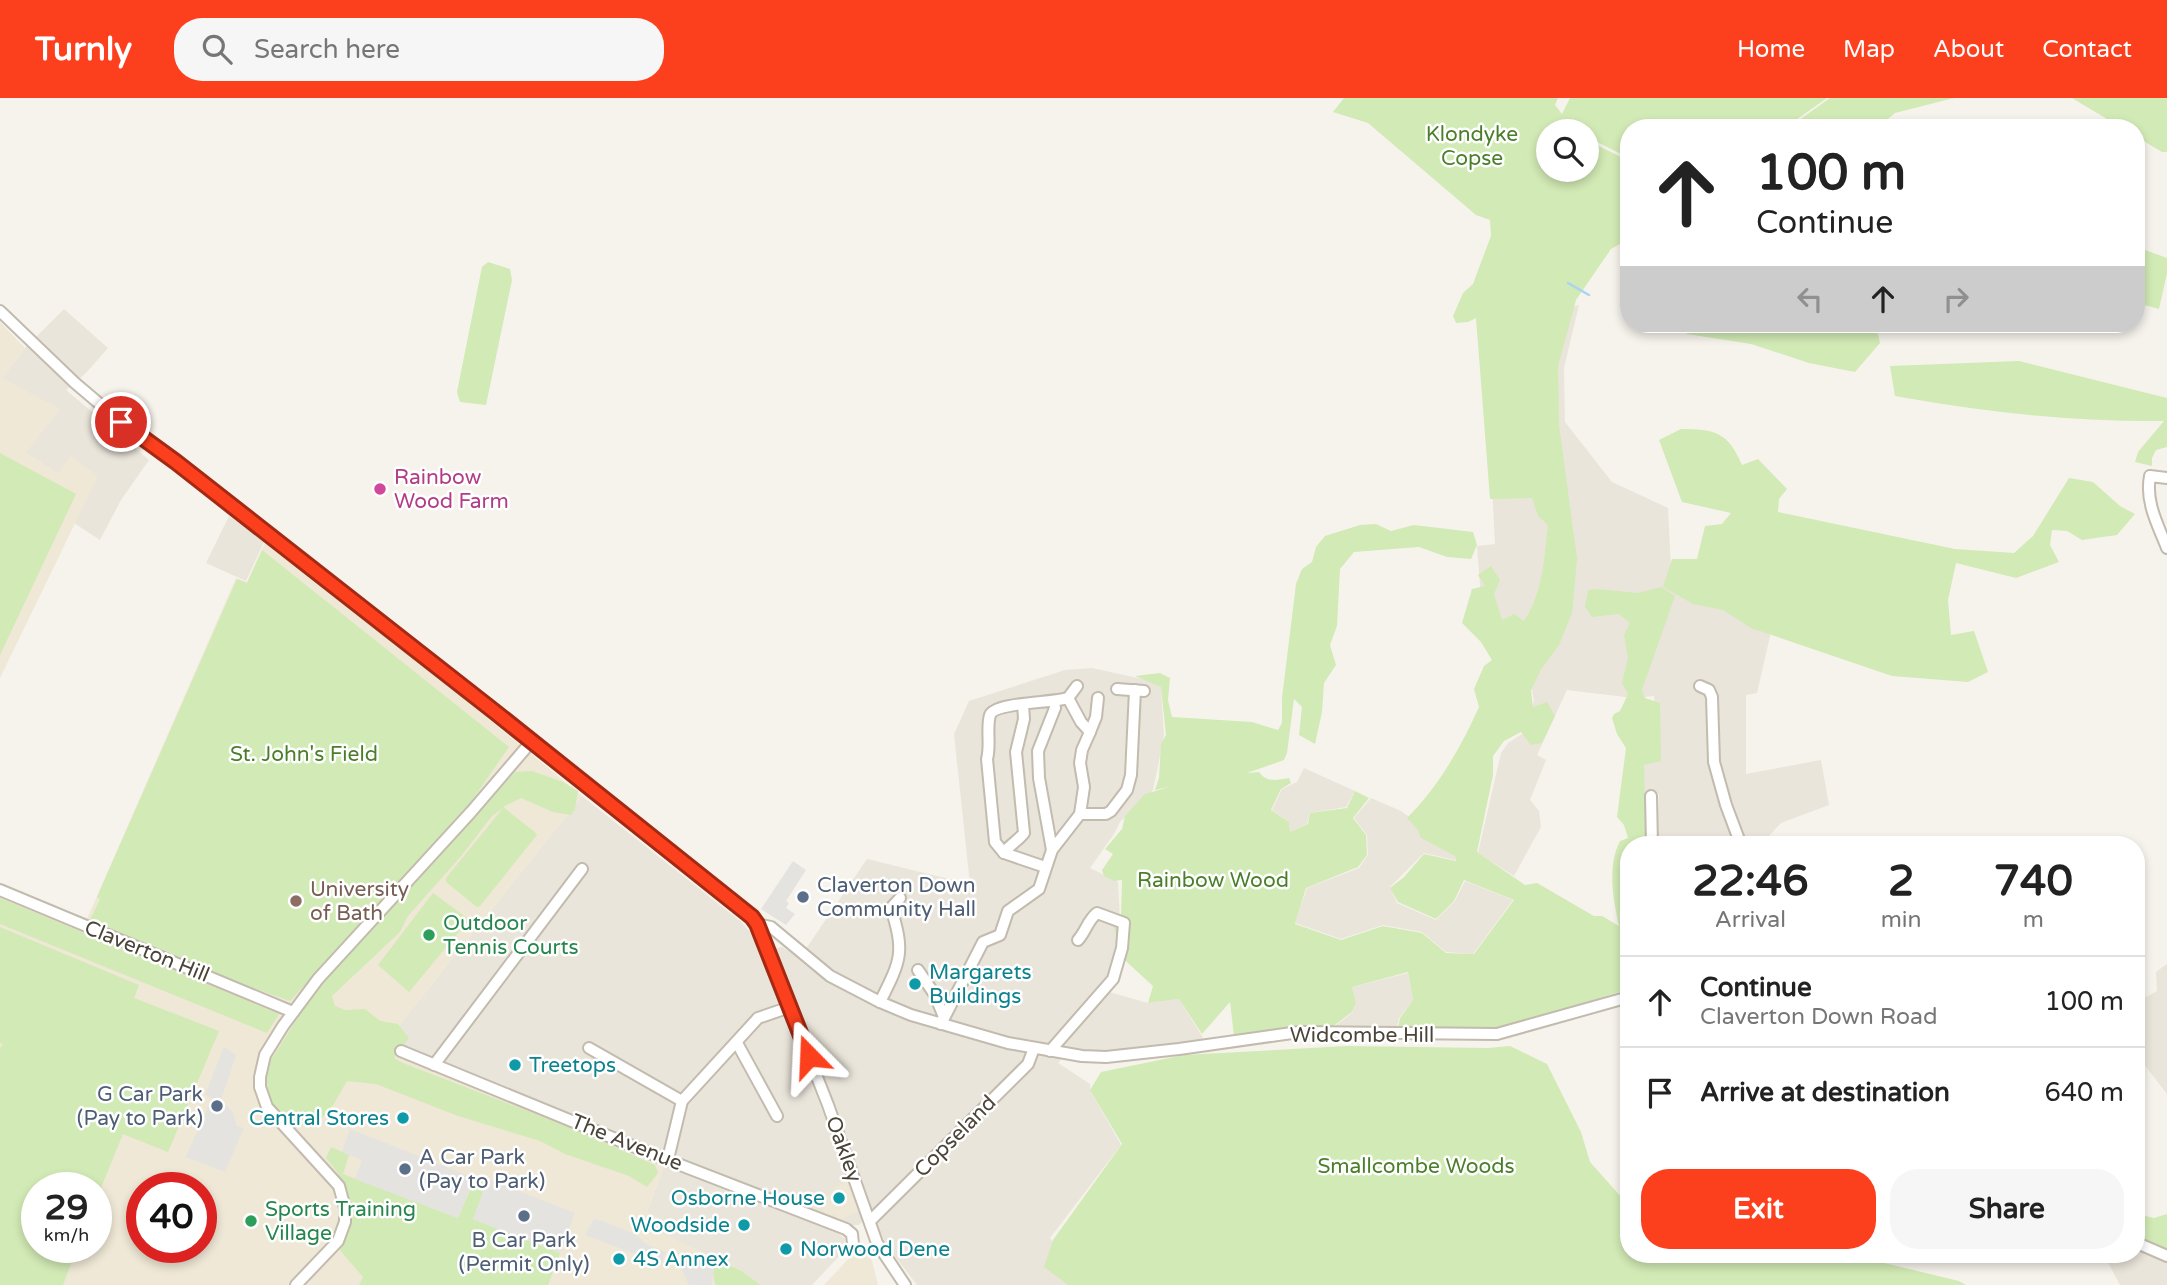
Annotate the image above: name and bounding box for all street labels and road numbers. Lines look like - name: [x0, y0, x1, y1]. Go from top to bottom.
- street label: Claverton Hill: [81, 915, 213, 988]
- street label: Widcombe Hill: [1290, 1023, 1434, 1048]
- street label: Copseland: [909, 1090, 1001, 1182]
- street label: The Avenue: [567, 1109, 686, 1176]
- street label: Oakley: [820, 1113, 867, 1186]

